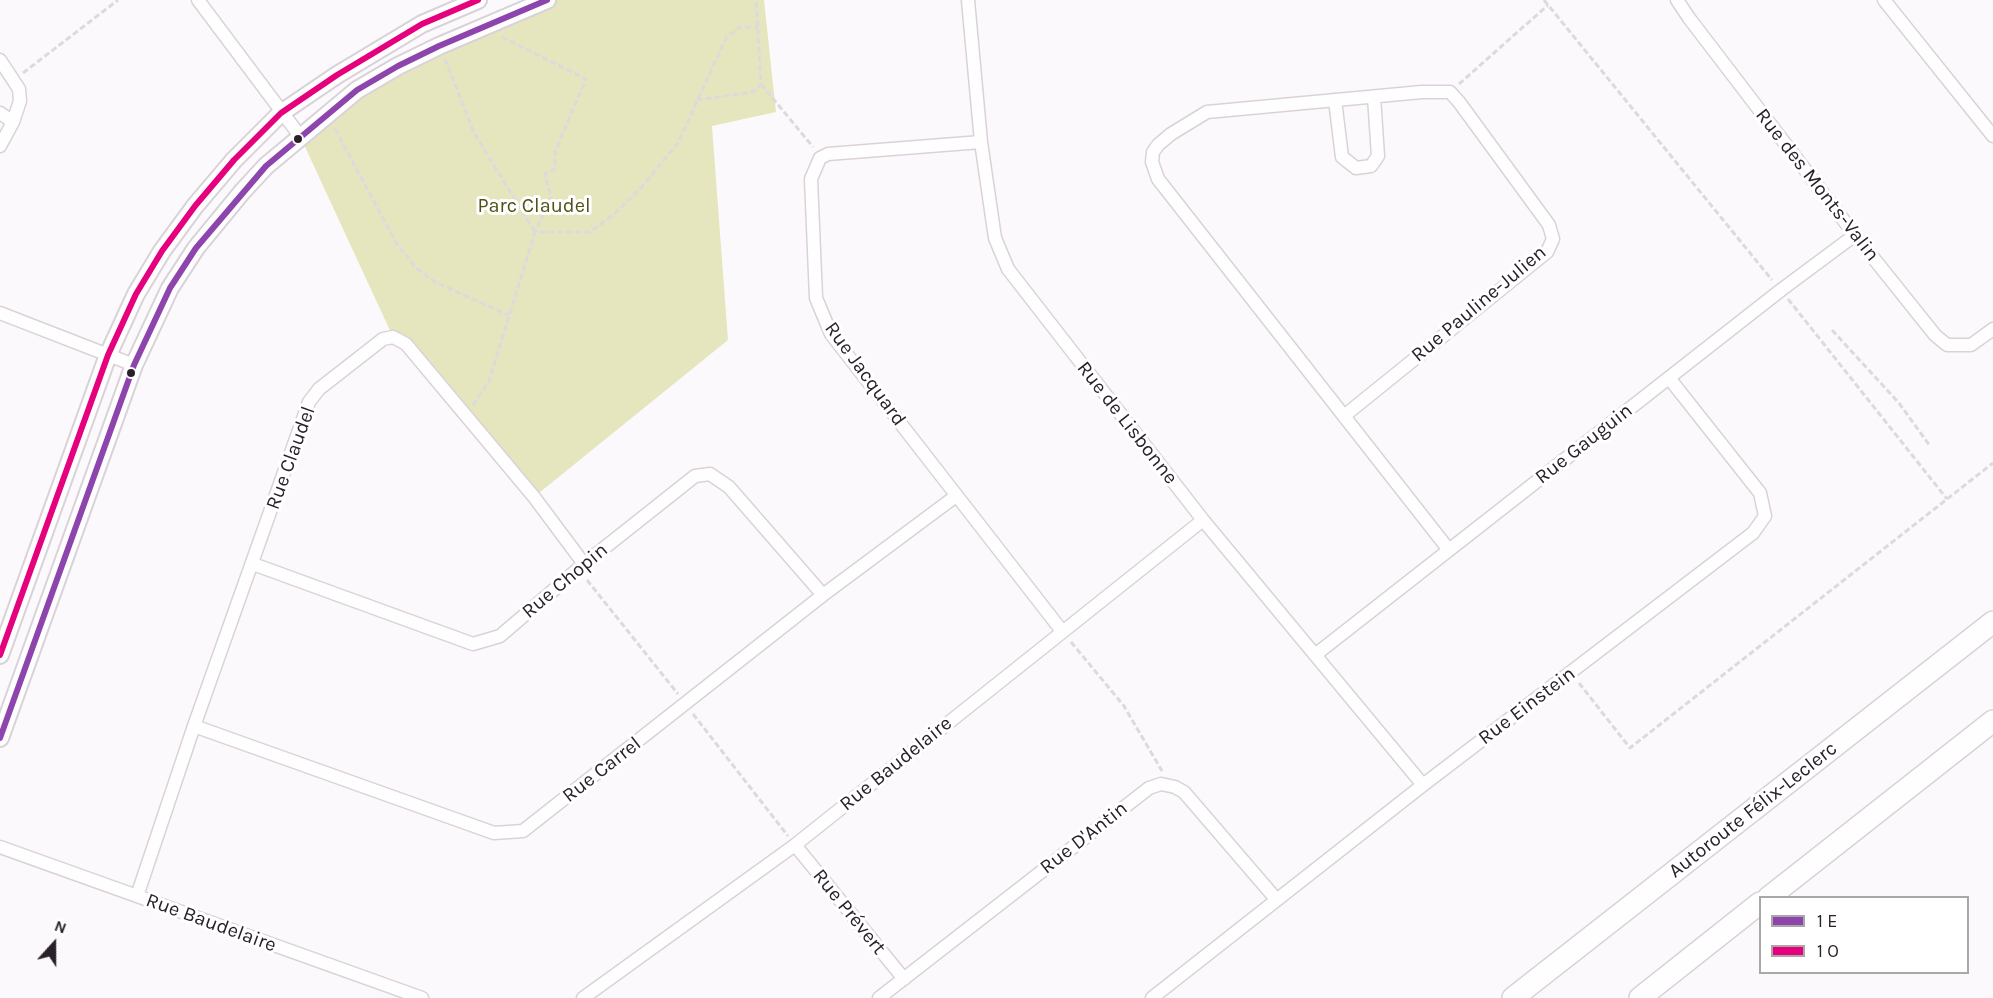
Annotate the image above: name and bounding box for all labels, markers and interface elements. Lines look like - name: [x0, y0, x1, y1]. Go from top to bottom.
- street label: Rue des Monts-Valin: [1750, 104, 1884, 266]
- unlabelled marker: [292, 133, 304, 145]
- park label: Parc Claudel: [477, 194, 591, 218]
- street label: Rue Pauline-Julien: [1407, 241, 1551, 367]
- street label: Rue Jacquard: [819, 317, 911, 431]
- street label: Rue de Lisbonne: [1072, 357, 1182, 489]
- unlabelled marker: [125, 367, 137, 379]
- street label: Rue Gauguin: [1531, 399, 1637, 489]
- street label: Rue Claudel: [261, 403, 321, 513]
- street label: Rue Chopin: [517, 538, 613, 624]
- street label: Rue Einstein: [1474, 662, 1580, 750]
- street label: Rue Baudelaire: [835, 712, 957, 816]
- street label: Rue Carrel: [558, 732, 646, 808]
- street label: Autoroute Félix-Leclerc: [1664, 737, 1842, 883]
- street label: Rue D'Antin: [1035, 796, 1133, 880]
- street label: Rue Prévert: [807, 864, 891, 960]
- street label: Rue Baudelaire: [142, 888, 280, 958]
- legend: [1759, 896, 1969, 974]
- text: 1 E: [1817, 910, 1837, 932]
- north arrow: [24, 914, 84, 974]
- text: N: [52, 916, 69, 938]
- text: 1 O: [1817, 940, 1839, 962]

